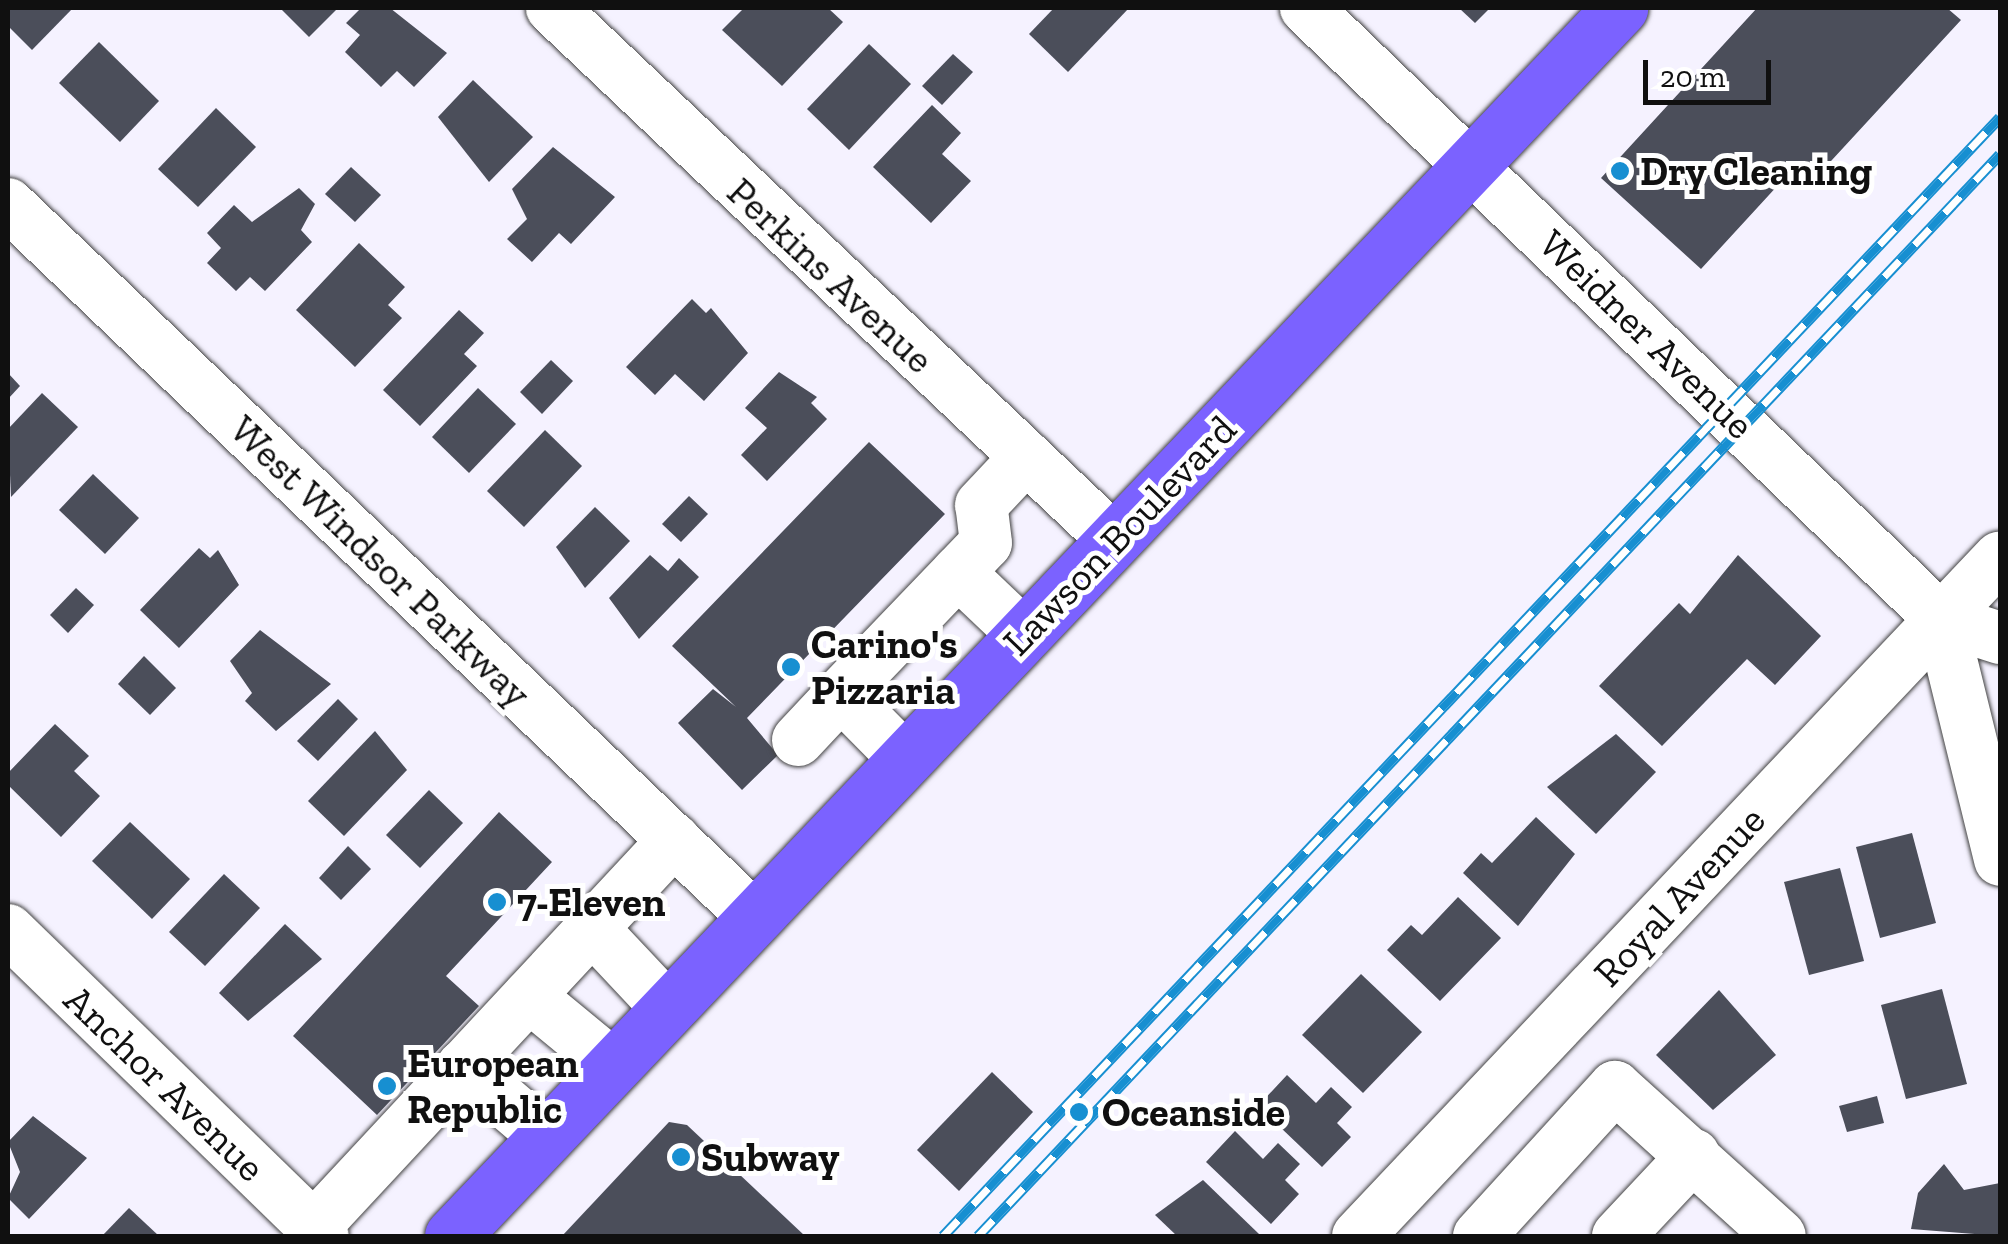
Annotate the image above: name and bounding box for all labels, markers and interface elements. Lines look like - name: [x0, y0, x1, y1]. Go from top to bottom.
- scale bar: [1648, 40, 1776, 102]
- text: 20 m: [1660, 59, 1725, 95]
- place label: Dry Cleaning: [1640, 147, 1873, 195]
- marker: Dry Cleaning: [1609, 160, 1631, 182]
- street label: Perkins Avenue: [717, 167, 945, 383]
- street label: Weidner Avenue: [1529, 219, 1765, 449]
- street label: West Windsor Parkway: [220, 404, 542, 718]
- street label: Lawson Boulevard: [992, 405, 1246, 665]
- place label: Carino's Pizzaria: [811, 620, 958, 714]
- marker: Carino's Pizzaria: [780, 656, 802, 678]
- street label: Royal Avenue: [1583, 795, 1775, 997]
- place label: 7-Eleven: [517, 878, 666, 926]
- marker: 7-Eleven: [486, 891, 508, 913]
- street label: Anchor Avenue: [54, 974, 276, 1192]
- place label: European Republic: [407, 1039, 579, 1133]
- marker: European Republic: [376, 1075, 398, 1097]
- place label: Oceanside: [1102, 1088, 1285, 1136]
- marker: Oceanside: [1066, 1099, 1092, 1125]
- place label: Subway: [701, 1133, 839, 1181]
- marker: Subway: [670, 1146, 692, 1168]

